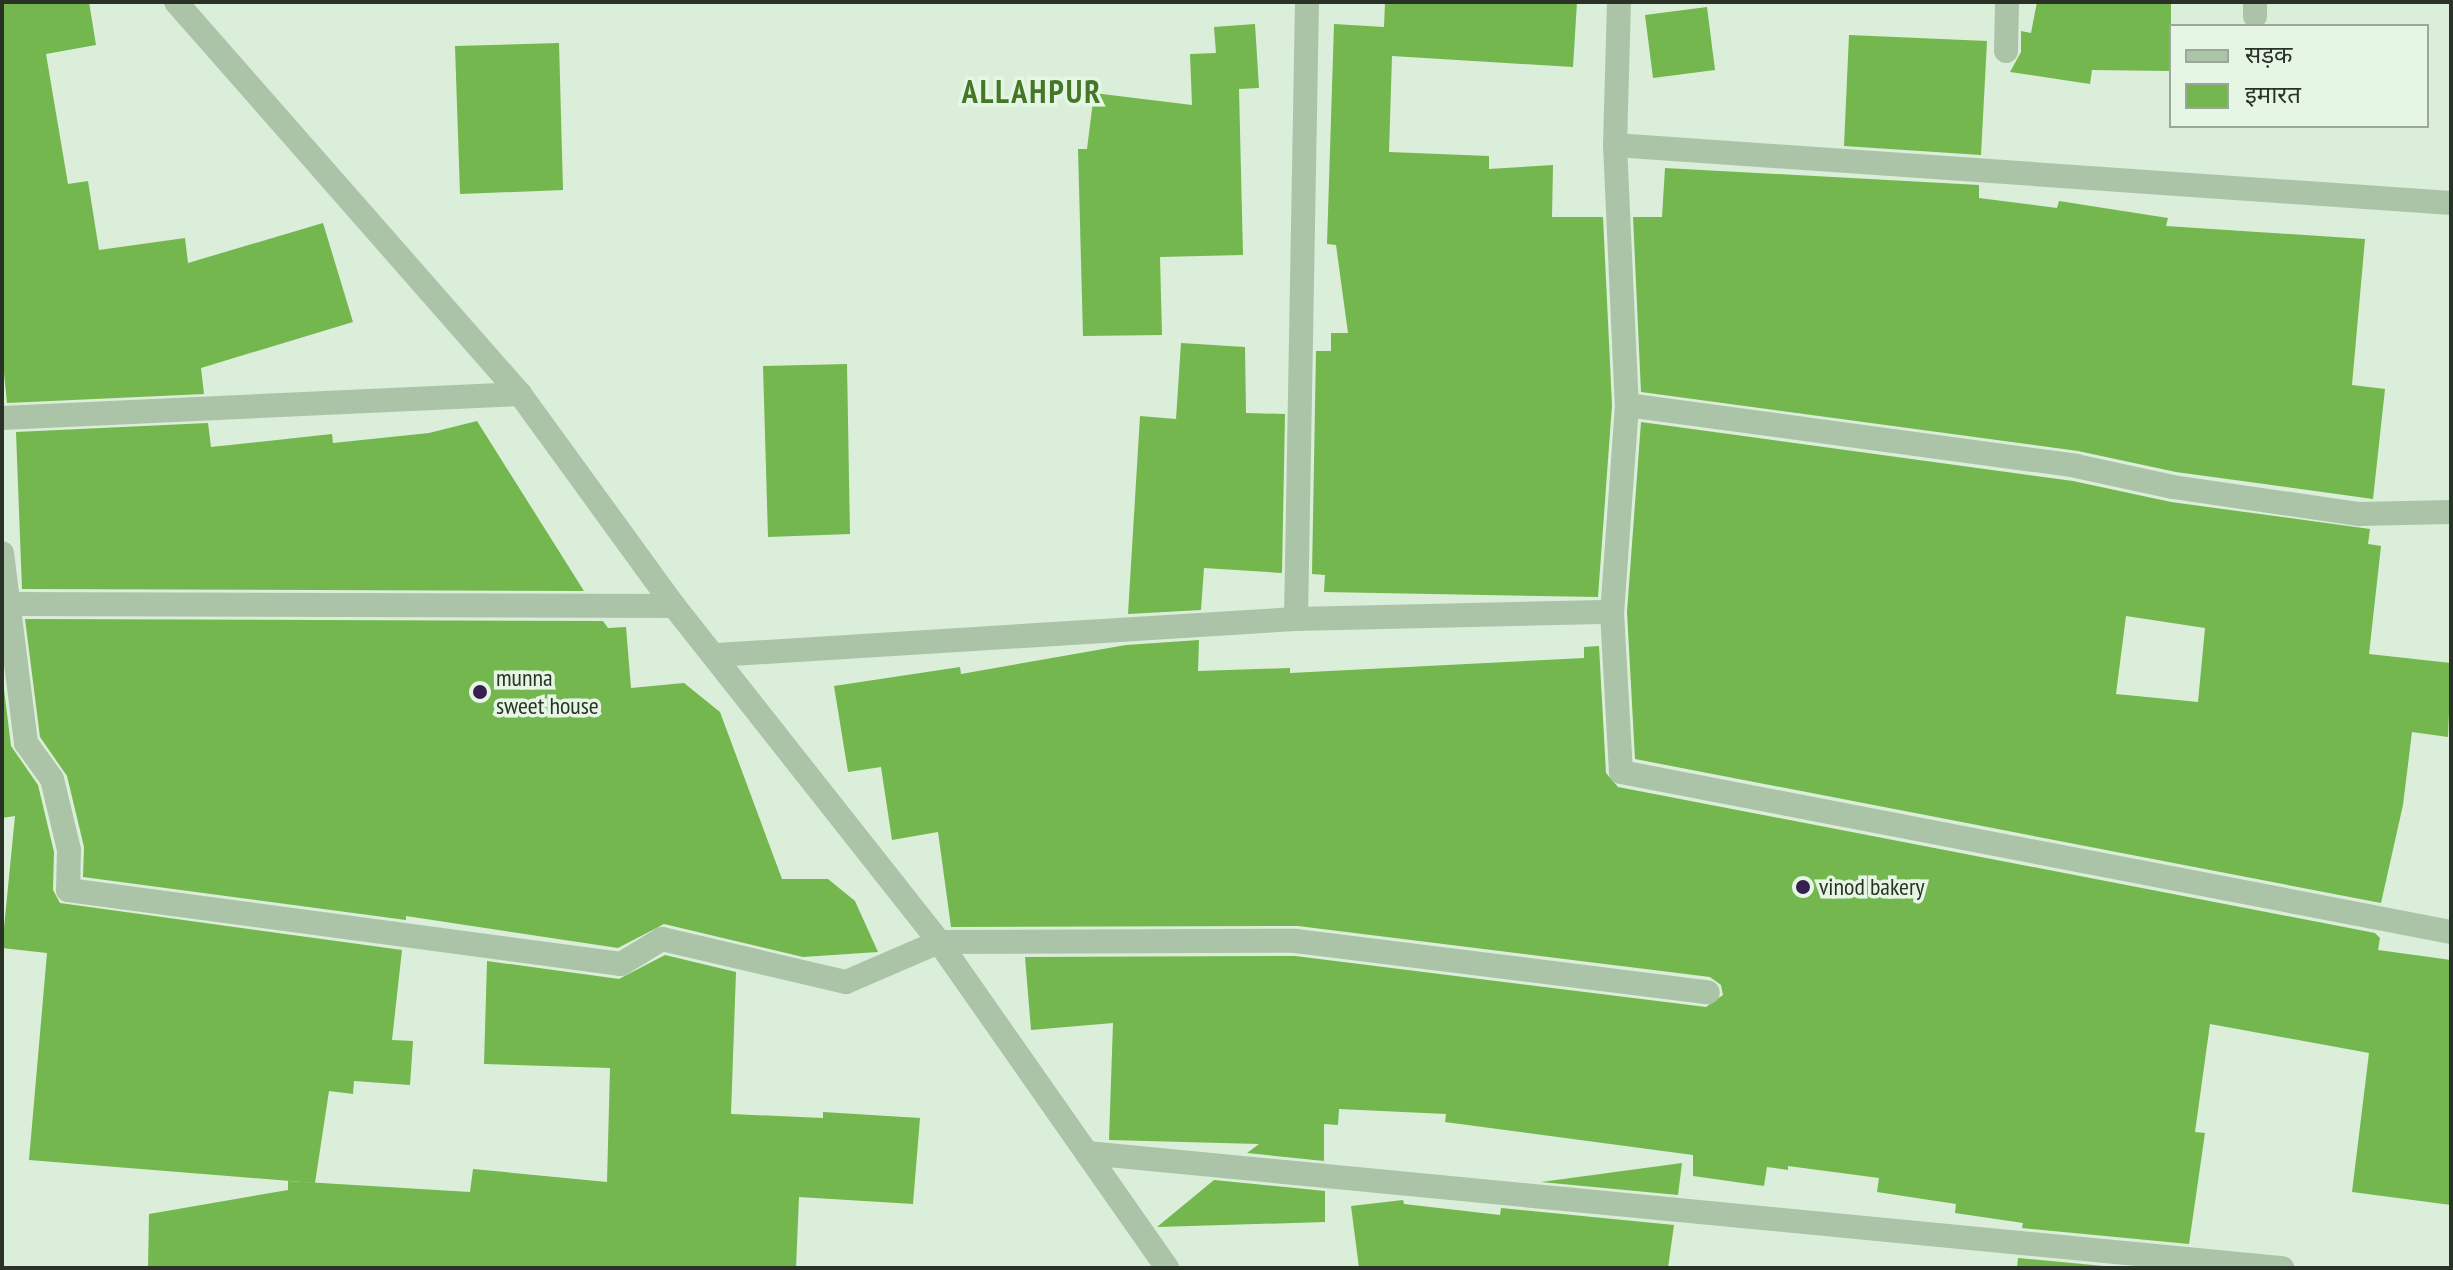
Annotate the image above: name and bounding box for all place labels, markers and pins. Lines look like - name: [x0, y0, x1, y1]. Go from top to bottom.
- place label: munna sweet house: [496, 664, 599, 720]
- marker: munna sweet house: [471, 683, 489, 701]
- place label: vinod bakery: [1819, 873, 1925, 901]
- marker: vinod bakery: [1794, 878, 1812, 896]

